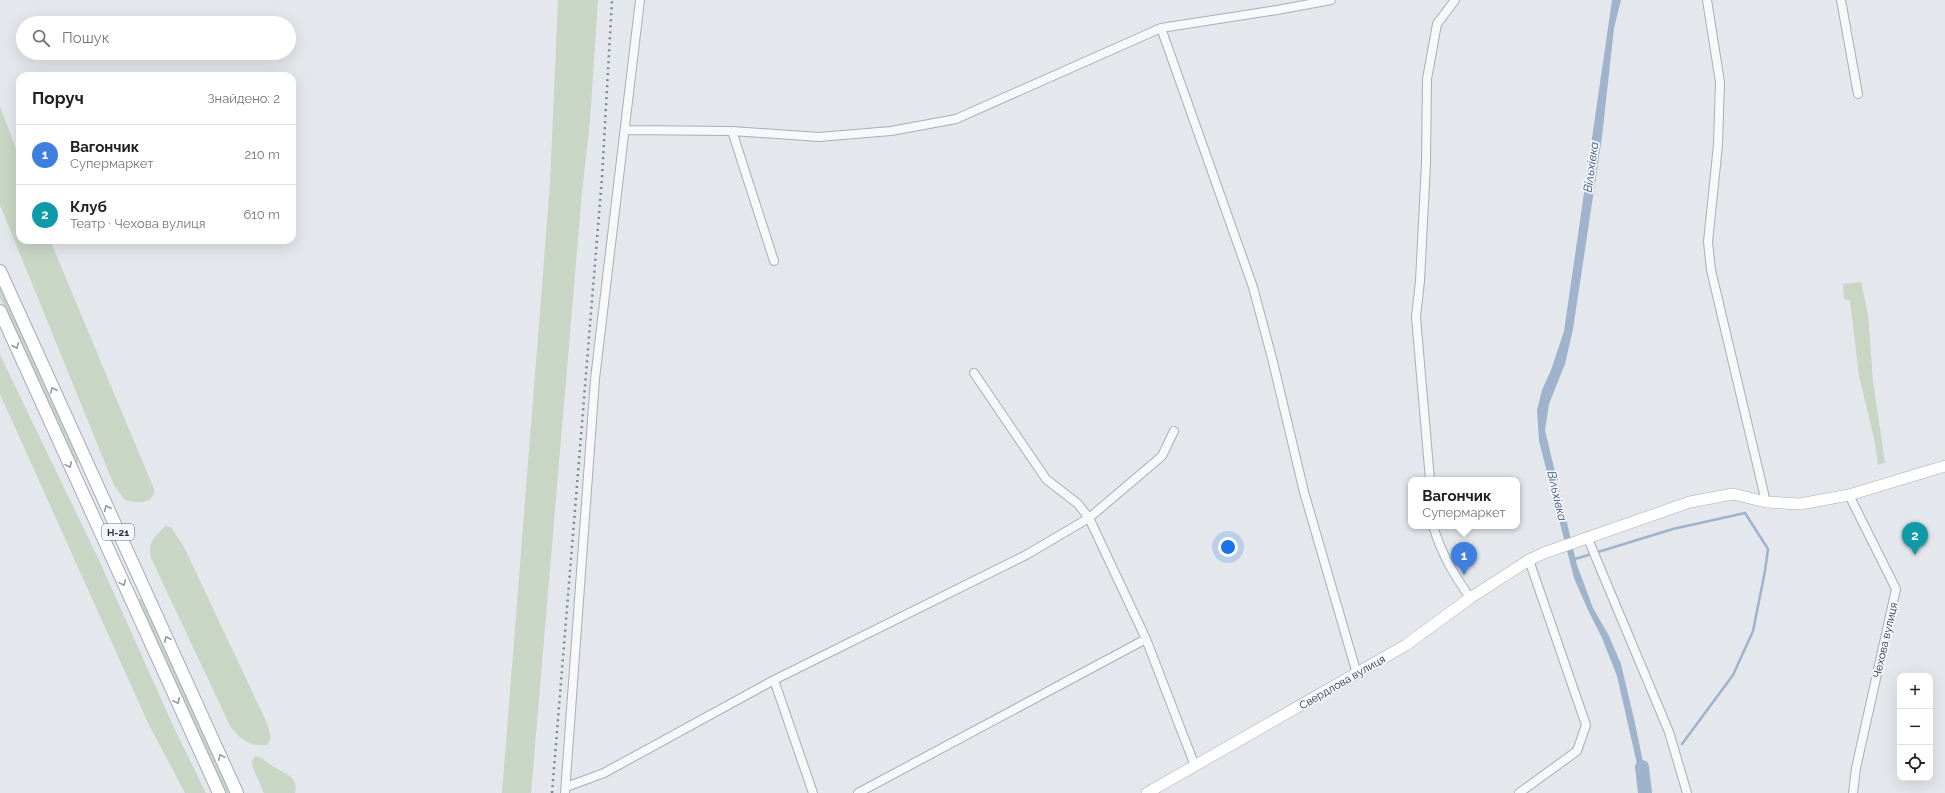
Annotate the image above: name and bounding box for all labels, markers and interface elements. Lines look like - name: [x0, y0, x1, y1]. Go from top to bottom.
- search box: [16, 16, 296, 60]
- icon: search: [30, 27, 52, 49]
- text: Пошук: [62, 29, 110, 47]
- text: Поруч: [32, 88, 84, 108]
- text: Знайдено: 2: [208, 91, 280, 106]
- text: Вагончик: [70, 138, 139, 156]
- water label: Вільхівка: [1581, 141, 1601, 193]
- text: 1: [42, 147, 48, 162]
- text: 210 m: [244, 147, 280, 162]
- text: Супермаркет: [70, 156, 153, 171]
- text: Клуб: [70, 198, 107, 216]
- text: 2: [41, 207, 49, 222]
- text: 610 m: [243, 207, 280, 222]
- text: Театр · Чехова вулиця: [70, 216, 205, 231]
- one-way arrow: [11, 343, 19, 350]
- one-way arrow: [50, 387, 58, 394]
- one-way arrow: [65, 461, 73, 468]
- water label: Вільхівка: [1544, 470, 1570, 522]
- popup: [1408, 477, 1520, 529]
- text: Вагончик: [1422, 487, 1492, 505]
- one-way arrow: [104, 505, 112, 512]
- text: Супермаркет: [1422, 505, 1506, 520]
- pin: 2: [1902, 522, 1928, 555]
- road number: Н-21: [102, 524, 134, 540]
- your location: [1218, 537, 1238, 557]
- pin: 1: [1451, 542, 1477, 575]
- one-way arrow: [118, 580, 126, 587]
- street label: Чехова вулиця: [1870, 601, 1900, 679]
- one-way arrow: [164, 636, 172, 643]
- street label: Свердлова вулиця: [1297, 652, 1388, 712]
- map controls: [1897, 673, 1933, 781]
- button: +: [1897, 673, 1933, 709]
- one-way arrow: [172, 698, 180, 705]
- button: −: [1897, 709, 1933, 745]
- button: locate: [1897, 745, 1933, 781]
- one-way arrow: [218, 754, 226, 762]

